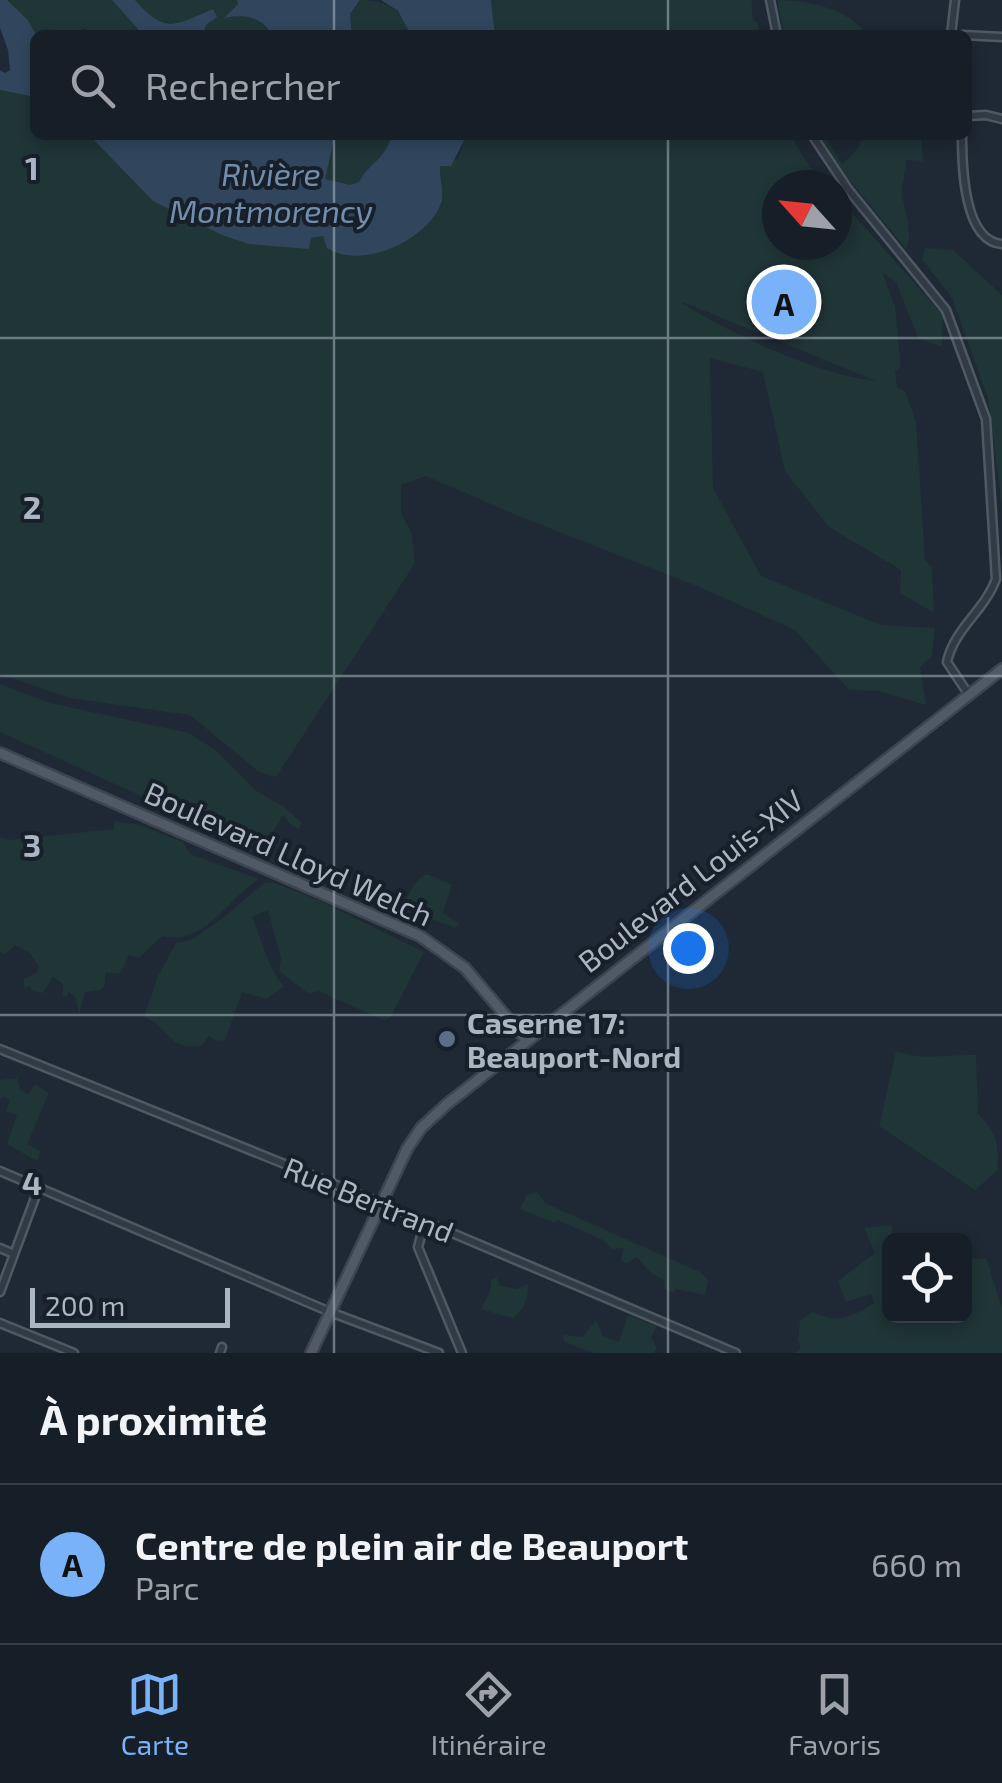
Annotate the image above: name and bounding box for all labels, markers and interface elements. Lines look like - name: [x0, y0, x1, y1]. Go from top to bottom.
- search box: [30, 30, 972, 140]
- icon: search: [65, 58, 120, 113]
- text: Rechercher: [145, 62, 341, 108]
- text: 1: [25, 148, 39, 186]
- water label: Rivière Montmorency: [169, 154, 373, 230]
- north arrow: [762, 170, 852, 260]
- pin: A: [752, 264, 816, 340]
- text: 2: [23, 487, 41, 525]
- street label: Boulevard Lloyd Welch: [140, 773, 438, 933]
- street label: Boulevard Louis-XIV: [571, 781, 809, 979]
- text: 3: [23, 825, 41, 863]
- your location: [663, 923, 714, 974]
- place label: Caserne 17: Beauport-Nord: [467, 1004, 681, 1074]
- marker: Caserne 17: Beauport-Nord: [436, 1028, 458, 1050]
- street label: Rue Bertrand: [279, 1149, 459, 1249]
- text: 4: [22, 1163, 42, 1201]
- map controls: [882, 1233, 972, 1323]
- button: locate: [882, 1233, 972, 1323]
- scale bar: [30, 1283, 230, 1328]
- text: 200 m: [45, 1288, 125, 1322]
- text: À proximité: [40, 1393, 267, 1443]
- text: Centre de plein air de Beauport: [135, 1522, 688, 1568]
- text: A: [62, 1545, 83, 1583]
- text: 660 m: [871, 1545, 962, 1583]
- text: Parc: [135, 1568, 199, 1606]
- tab: Carte: [121, 1667, 189, 1761]
- tab: Itinéraire: [431, 1667, 547, 1761]
- tab: Favoris: [788, 1667, 881, 1761]

